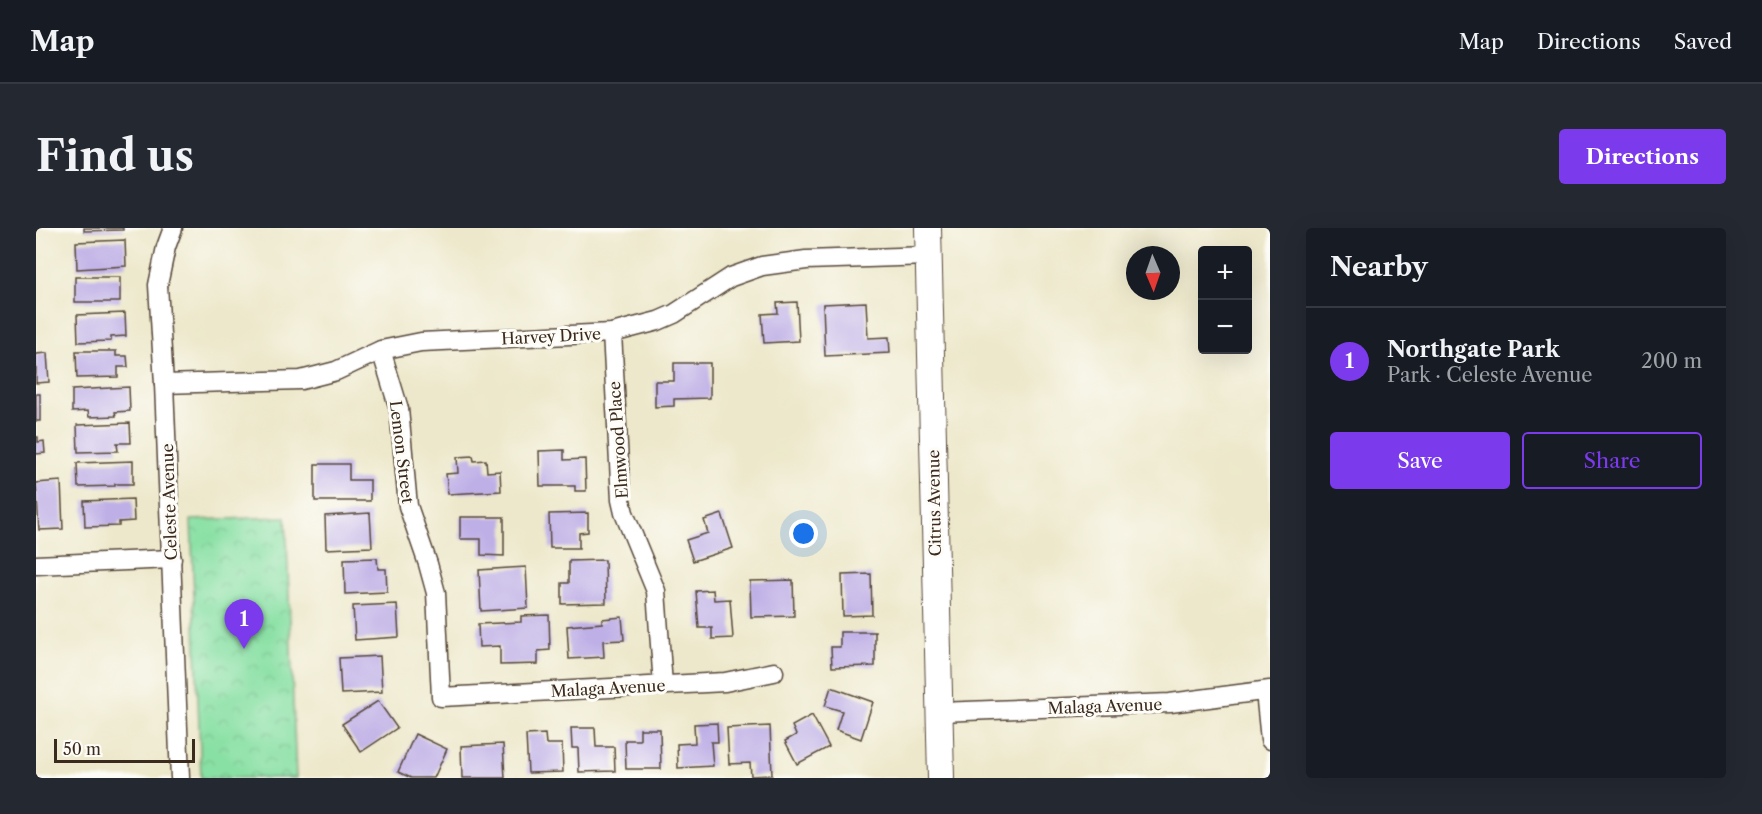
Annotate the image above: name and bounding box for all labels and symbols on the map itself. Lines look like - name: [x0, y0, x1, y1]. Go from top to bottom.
- north arrow: [1126, 246, 1180, 300]
- street label: Harvey Drive: [501, 323, 601, 349]
- street label: Elmwood Place: [604, 380, 632, 499]
- street label: Lemon Street: [386, 399, 418, 505]
- street label: Celeste Avenue: [157, 443, 181, 561]
- street label: Citrus Avenue: [923, 449, 945, 557]
- your location: [789, 519, 818, 548]
- pin: 1: [224, 600, 264, 649]
- street label: Malaga Avenue: [550, 675, 666, 701]
- street label: Malaga Avenue: [1047, 694, 1163, 718]
- scale bar: [54, 736, 195, 764]

